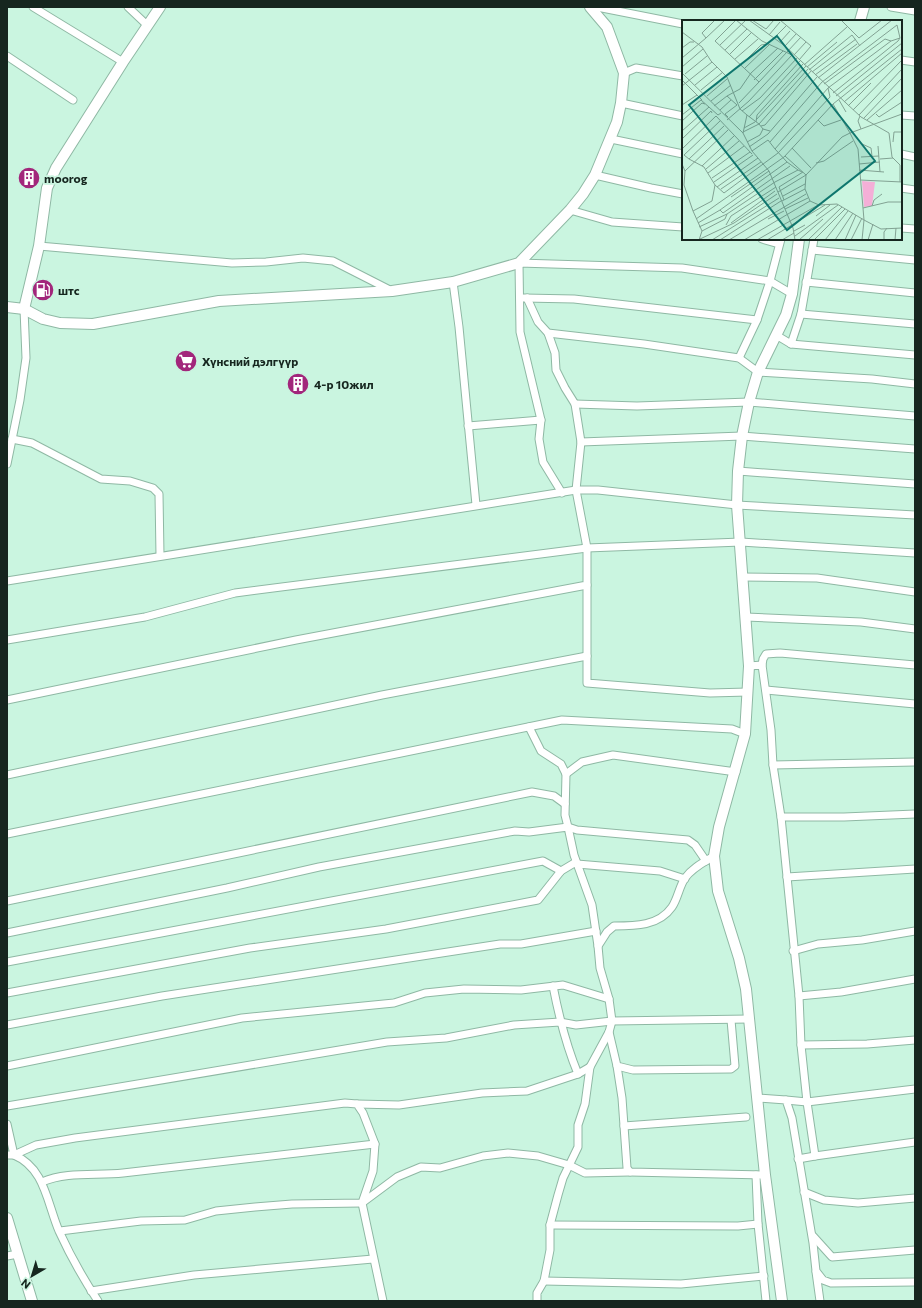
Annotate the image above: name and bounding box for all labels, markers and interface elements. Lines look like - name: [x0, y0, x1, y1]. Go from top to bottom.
- inset map: [682, 20, 902, 240]
- building icon: moorog: [16, 165, 42, 191]
- place label: moorog: [44, 171, 88, 185]
- fuel station icon: штс: [30, 277, 56, 303]
- place label: штс: [58, 283, 80, 297]
- supermarket icon: Хүнсний дэлгүүр: [173, 348, 199, 374]
- place label: Хүнсний дэлгүүр: [202, 354, 298, 368]
- building icon: 4-р 10жил: [285, 371, 311, 397]
- place label: 4-р 10жил: [314, 377, 374, 391]
- north arrow: [12, 1256, 52, 1296]
- text: N: [18, 1277, 33, 1292]

